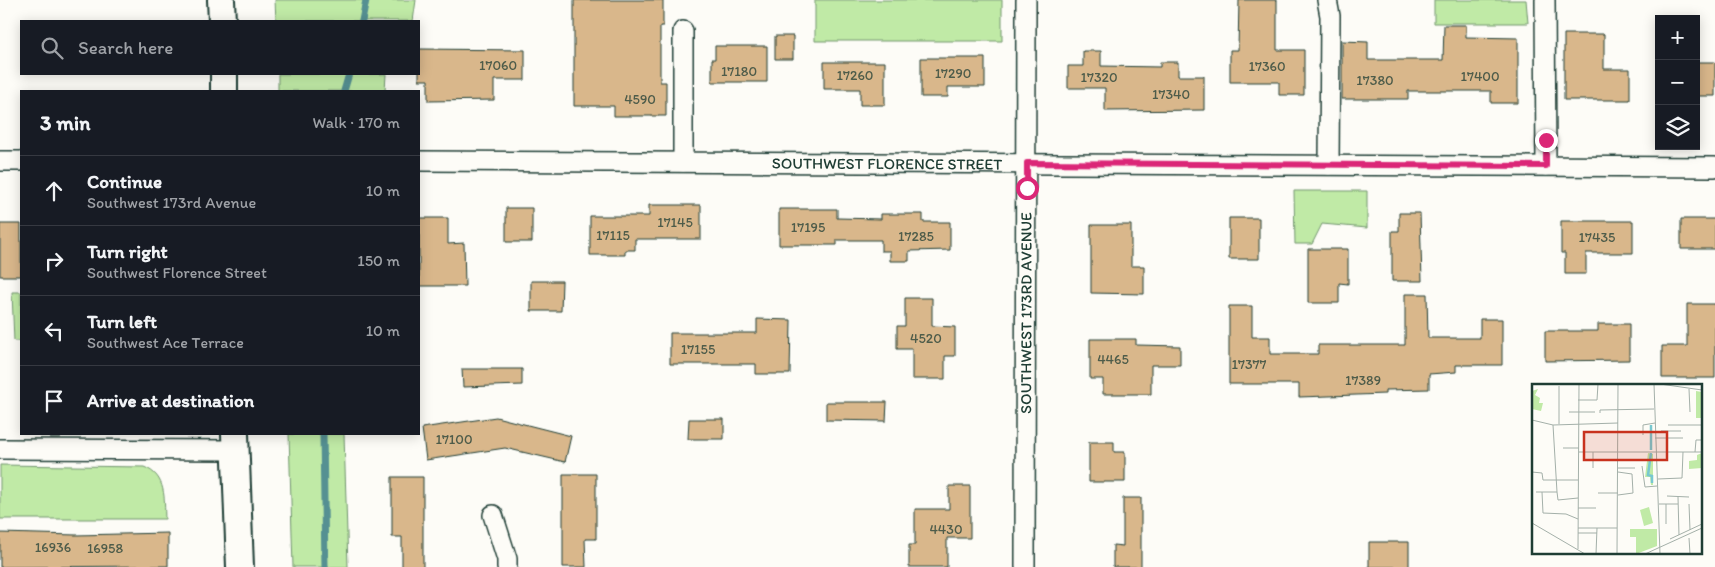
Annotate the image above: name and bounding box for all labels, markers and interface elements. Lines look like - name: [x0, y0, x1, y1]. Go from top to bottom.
- map controls: [1655, 15, 1700, 150]
- button: +: [1655, 15, 1700, 60]
- search box: [20, 20, 420, 75]
- icon: search: [38, 34, 66, 62]
- text: Search here: [78, 36, 173, 59]
- house number: 17060: [479, 57, 517, 74]
- house number: 17360: [1248, 58, 1286, 75]
- button: −: [1655, 60, 1700, 105]
- house number: 17180: [721, 63, 757, 80]
- house number: 17290: [935, 65, 971, 82]
- house number: 17260: [837, 67, 873, 84]
- house number: 17400: [1460, 68, 1500, 85]
- house number: 17320: [1080, 69, 1118, 86]
- house number: 17380: [1356, 72, 1394, 89]
- house number: 17340: [1152, 86, 1190, 103]
- house number: 4590: [624, 91, 656, 108]
- button: layers: [1655, 105, 1700, 150]
- text: 3 min: [40, 110, 90, 135]
- text: Walk · 170 m: [313, 113, 400, 132]
- route end: [1535, 129, 1558, 152]
- street label: SOUTHWEST FLORENCE STREET: [772, 154, 1002, 174]
- text: Continue: [87, 170, 162, 193]
- icon: ahead: [40, 177, 68, 205]
- route start: [1016, 177, 1039, 200]
- text: 10 m: [366, 181, 400, 200]
- text: Southwest 173rd Avenue: [87, 193, 256, 212]
- street label: SOUTHWEST 173RD AVENUE: [1016, 212, 1036, 414]
- house number: 17145: [657, 214, 693, 231]
- house number: 17195: [791, 219, 825, 236]
- house number: 17115: [596, 227, 630, 244]
- house number: 17285: [898, 228, 934, 245]
- house number: 17435: [1579, 229, 1615, 246]
- text: Turn right: [87, 240, 168, 263]
- icon: right: [40, 247, 68, 275]
- text: 150 m: [357, 251, 400, 270]
- text: Southwest Florence Street: [87, 263, 267, 282]
- text: Turn left: [87, 310, 157, 333]
- icon: left: [40, 317, 68, 345]
- text: 10 m: [366, 321, 400, 340]
- house number: 4520: [910, 330, 942, 347]
- text: Southwest Ace Terrace: [87, 333, 244, 352]
- house number: 17155: [681, 341, 715, 358]
- house number: 4465: [1097, 351, 1129, 368]
- house number: 17377: [1232, 356, 1267, 373]
- house number: 17389: [1345, 372, 1381, 389]
- inset map: [1532, 384, 1702, 554]
- icon: arrive: [40, 387, 68, 415]
- text: Arrive at destination: [87, 389, 254, 412]
- house number: 17100: [435, 431, 473, 448]
- house number: 4430: [929, 521, 963, 538]
- house number: 16936: [35, 539, 71, 556]
- house number: 16958: [87, 540, 123, 557]

